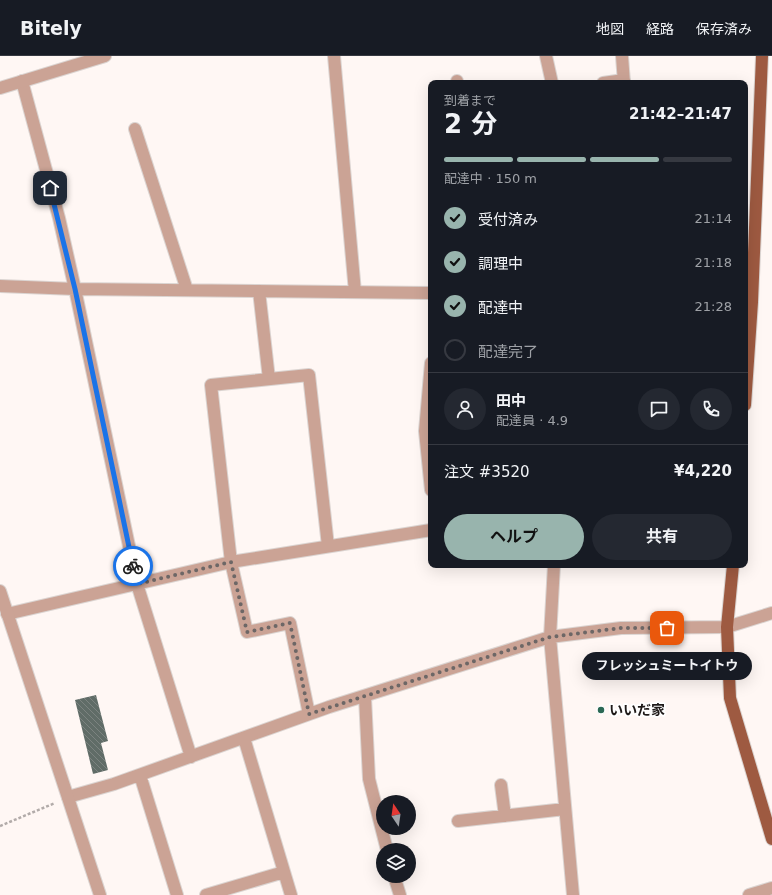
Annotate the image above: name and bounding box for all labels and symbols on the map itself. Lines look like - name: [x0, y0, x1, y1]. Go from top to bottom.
- pin: [33, 171, 67, 205]
- courier: [113, 546, 153, 586]
- pin: [650, 611, 684, 645]
- callout: フレッシュミートイトウ: [582, 652, 752, 680]
- place label: いいだ家: [609, 702, 665, 718]
- marker: いいだ家: [596, 705, 606, 715]
- north arrow: [376, 795, 416, 835]

